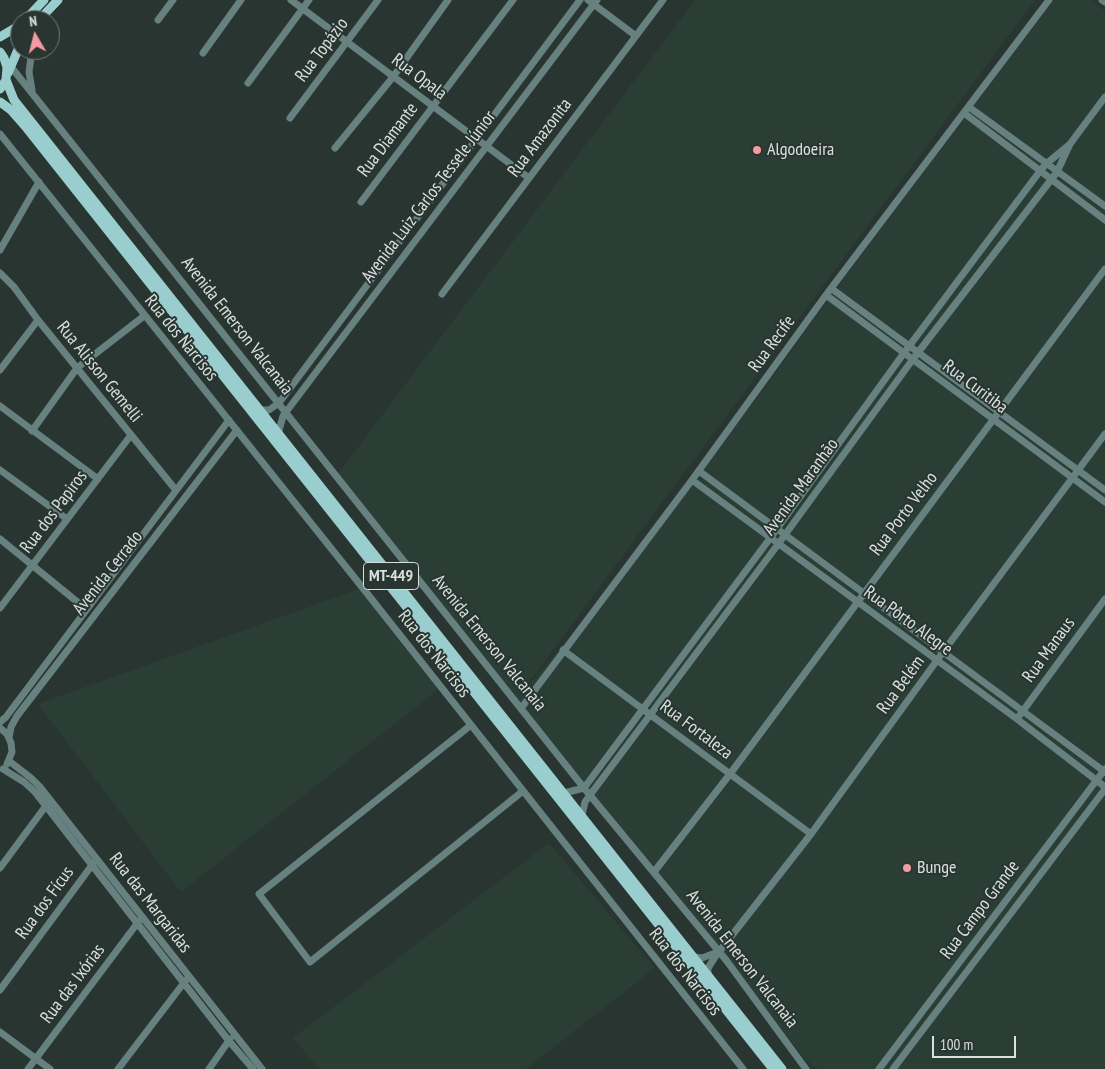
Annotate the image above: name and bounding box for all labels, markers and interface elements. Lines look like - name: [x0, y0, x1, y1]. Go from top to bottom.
- north arrow: [10, 10, 60, 60]
- text: N: [28, 12, 38, 31]
- street label: Rua Topázio: [291, 14, 353, 86]
- street label: Rua Opala: [387, 49, 451, 105]
- street label: Rua Amazonita: [503, 94, 577, 182]
- street label: Rua Diamante: [353, 99, 423, 181]
- street label: Avenida Luiz Carlos Tessele Júnior: [357, 107, 501, 287]
- place label: Algodoeira: [767, 139, 834, 161]
- marker: Algodoeira: [751, 144, 763, 156]
- street label: Avenida Emerson Valcanaia: [176, 253, 298, 399]
- street label: Rua dos Narcisos: [140, 290, 222, 386]
- street label: Rua Recife: [744, 311, 800, 377]
- street label: Rua Alisson Gemelli: [52, 317, 146, 427]
- street label: Rua Curitiba: [938, 356, 1012, 418]
- street label: Avenida Maranhão: [759, 434, 843, 540]
- street label: Rua dos Papiros: [16, 466, 92, 558]
- street label: Rua Porto Velho: [865, 468, 943, 560]
- street label: Avenida Cerrado: [68, 527, 148, 619]
- road number: MT-449: [364, 562, 418, 590]
- street label: Avenida Emerson Valcanaia: [427, 570, 551, 716]
- street label: Rua Pôrto Alegre: [859, 581, 957, 661]
- street label: Rua dos Narcisos: [393, 606, 475, 702]
- street label: Rua Manaus: [1018, 613, 1080, 687]
- street label: Rua Belém: [873, 652, 929, 718]
- street label: Rua Fortaleza: [655, 696, 737, 764]
- street label: Rua das Margaridas: [104, 849, 196, 957]
- street label: Rua Campo Grande: [936, 856, 1024, 964]
- place label: Bunge: [917, 857, 956, 879]
- street label: Rua dos Fícus: [11, 862, 79, 944]
- marker: Bunge: [901, 862, 913, 874]
- street label: Avenida Emerson Valcanaia: [681, 886, 803, 1032]
- street label: Rua dos Narcisos: [644, 924, 726, 1020]
- street label: Rua das Ixórias: [36, 940, 110, 1028]
- scale bar: [935, 1026, 1019, 1058]
- text: 100 m: [940, 1035, 973, 1054]

